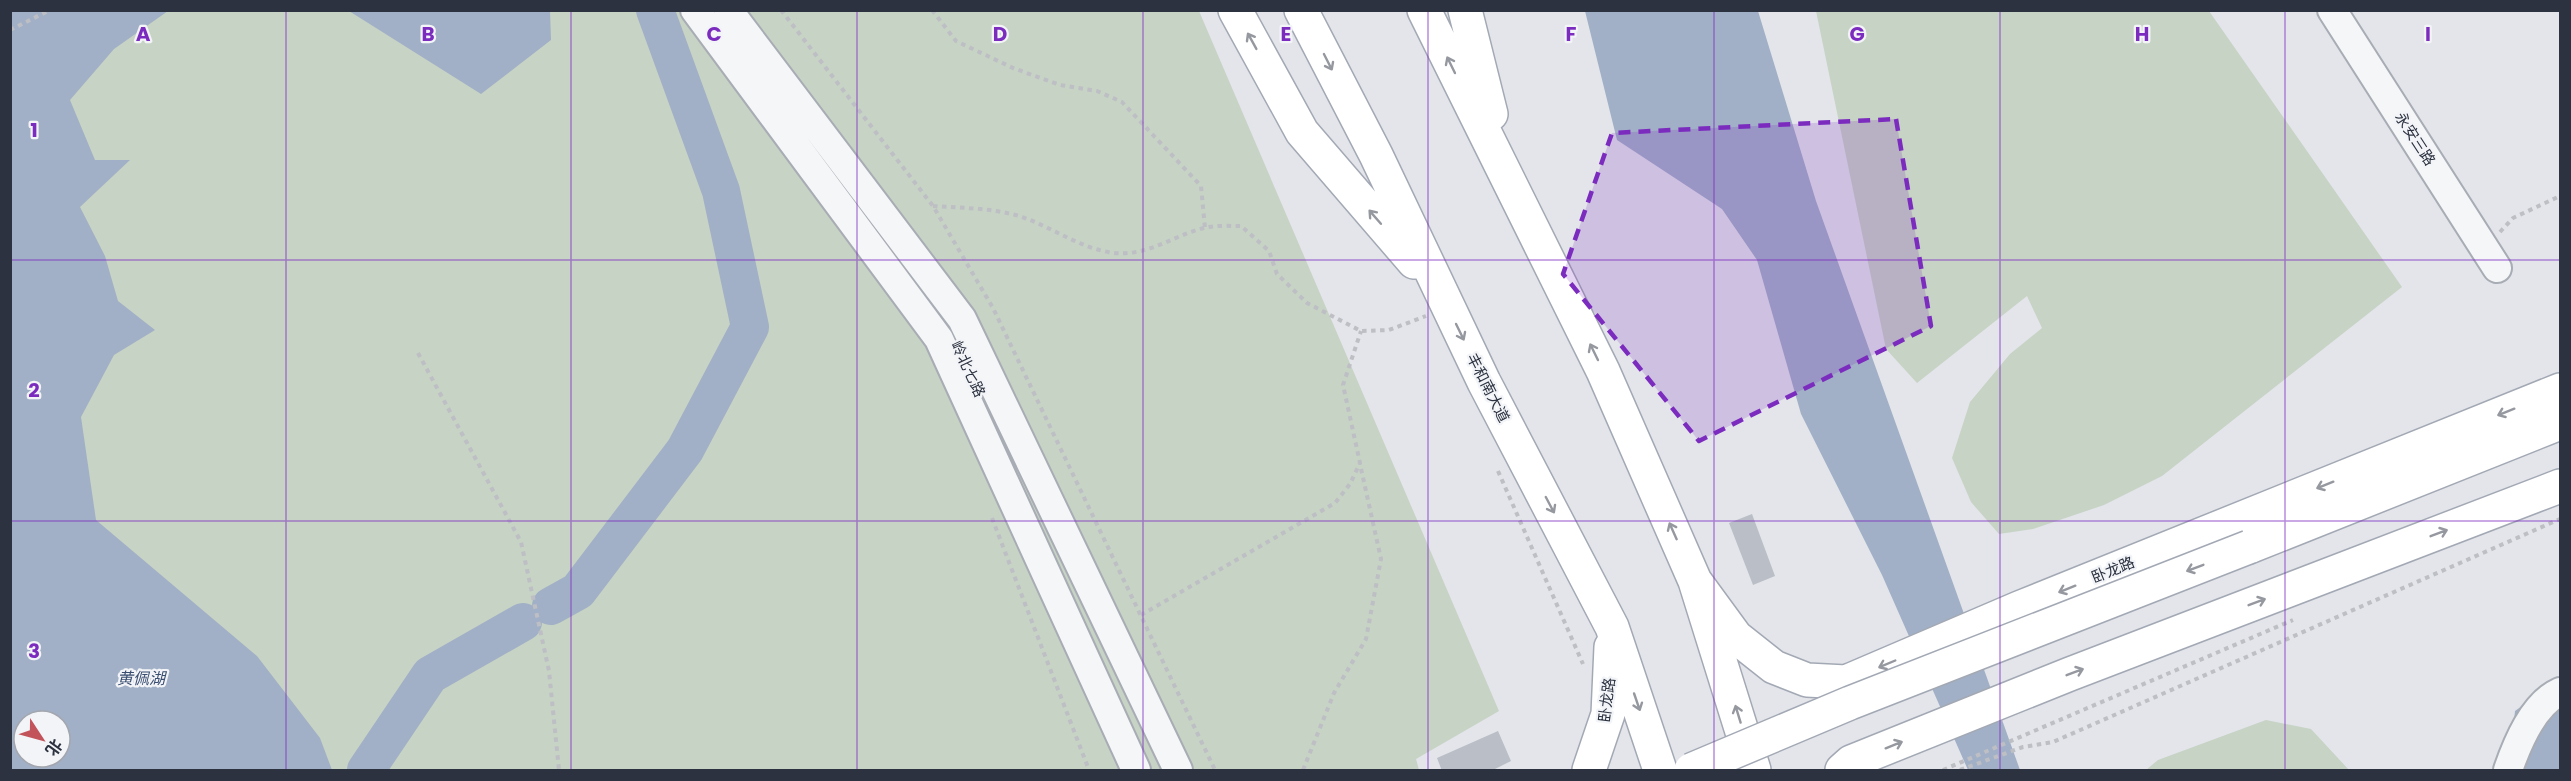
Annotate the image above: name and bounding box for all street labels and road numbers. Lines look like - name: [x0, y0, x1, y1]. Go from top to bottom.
- street label: 永安三路: [2390, 108, 2441, 170]
- street label: 岭北七路: [946, 337, 991, 400]
- street label: 丰和南大道: [1462, 350, 1515, 426]
- street label: 卧龙路: [2088, 551, 2138, 588]
- street label: 卧龙路: [1593, 676, 1620, 724]

